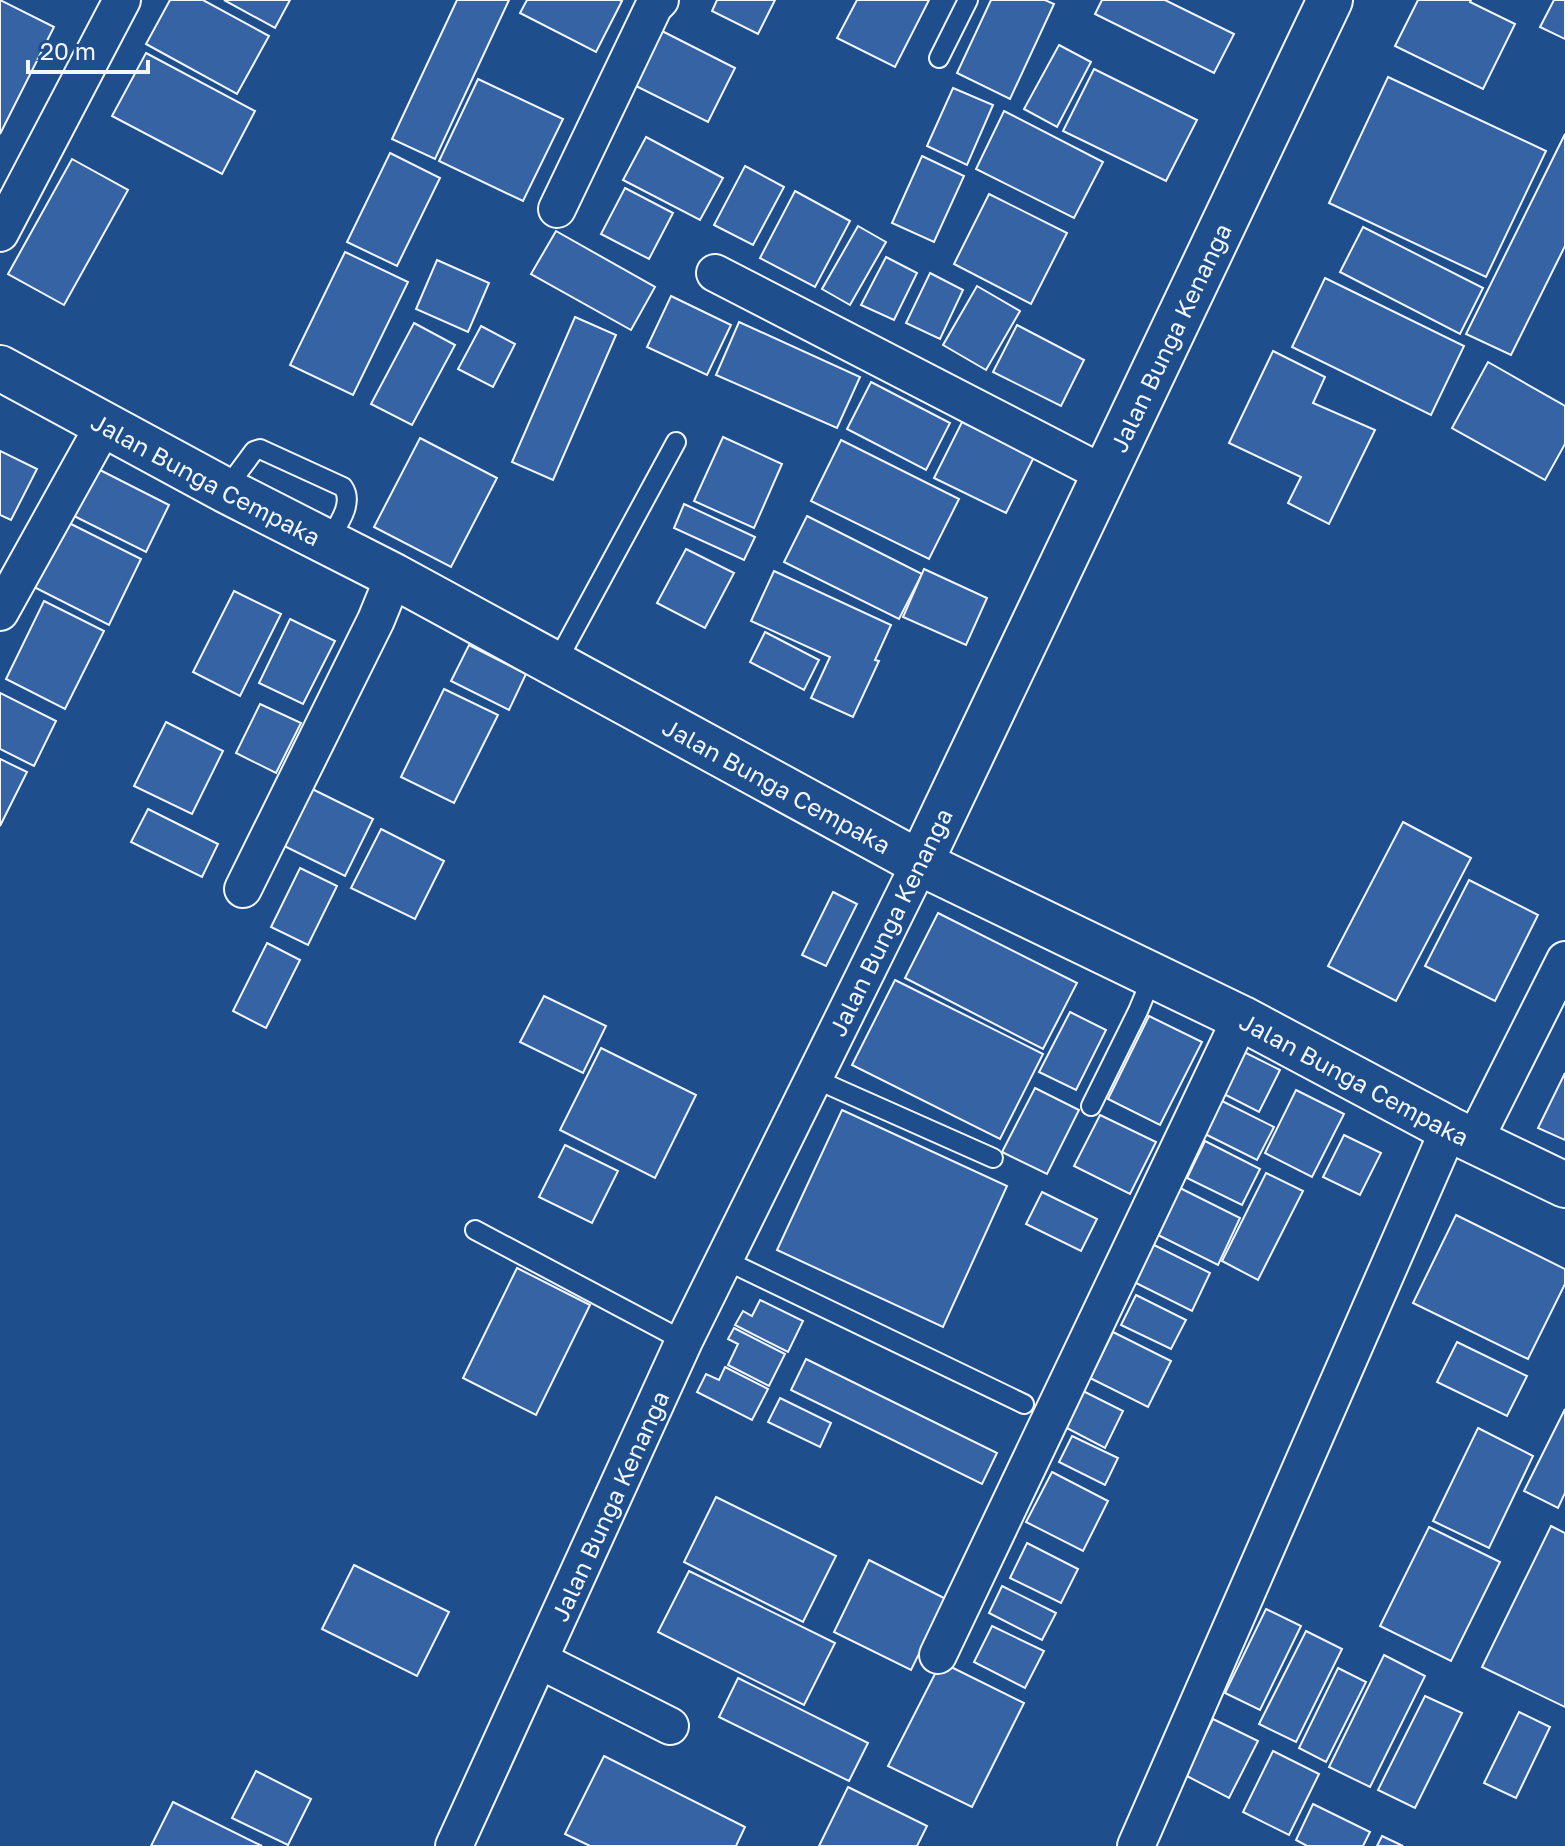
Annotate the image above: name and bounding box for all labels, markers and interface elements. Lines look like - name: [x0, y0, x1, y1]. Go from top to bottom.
- scale bar: [28, 24, 148, 74]
- text: 20 m: [40, 36, 96, 65]
- street label: Jalan Bunga Kenanga: [1103, 218, 1236, 456]
- street label: Jalan Bunga Cempaka: [87, 406, 326, 551]
- street label: Jalan Bunga Cempaka: [658, 711, 896, 859]
- street label: Jalan Bunga Kenanga: [822, 803, 958, 1041]
- street label: Jalan Bunga Cempaka: [1235, 1006, 1474, 1151]
- street label: Jalan Bunga Kenanga: [544, 1386, 674, 1625]

